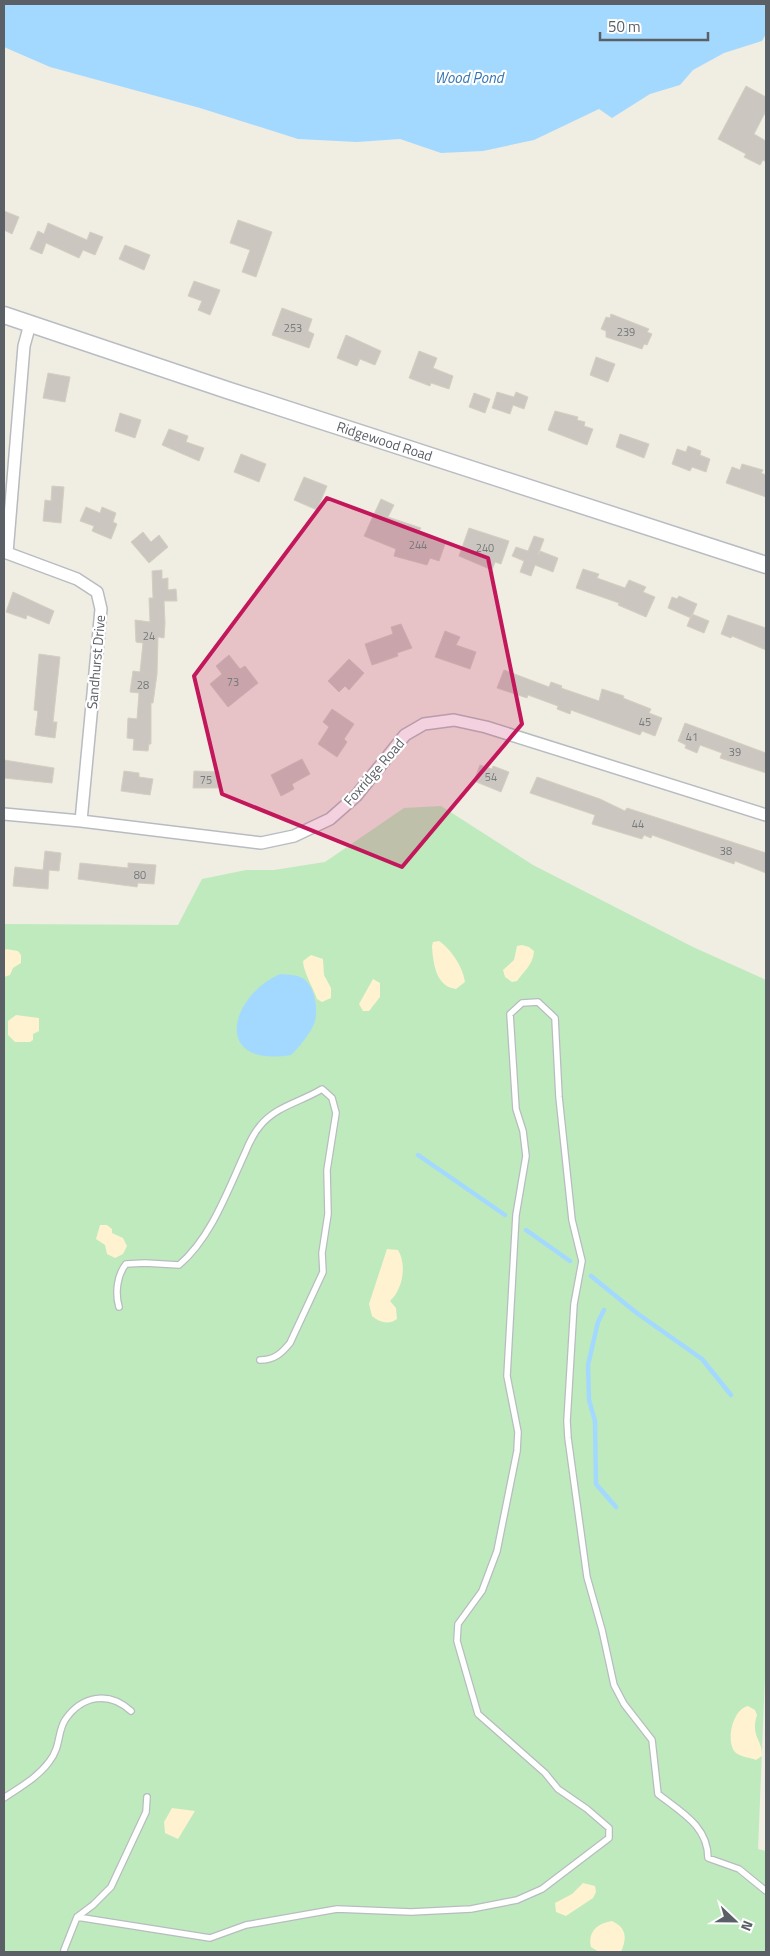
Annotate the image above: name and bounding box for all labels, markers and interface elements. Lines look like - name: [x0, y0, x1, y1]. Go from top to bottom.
- scale bar: [600, 10, 708, 42]
- text: 50 m: [608, 15, 641, 38]
- water label: Wood Pond: [435, 66, 505, 89]
- house number: 253: [284, 320, 302, 336]
- house number: 239: [617, 324, 635, 340]
- street label: Ridgewood Road: [334, 415, 435, 466]
- house number: 244: [409, 537, 427, 553]
- house number: 240: [476, 540, 494, 556]
- street label: Sandhurst Drive: [81, 614, 110, 710]
- house number: 24: [143, 628, 155, 644]
- house number: 73: [227, 674, 239, 690]
- house number: 28: [137, 677, 149, 693]
- house number: 45: [639, 714, 651, 730]
- house number: 41: [686, 729, 698, 745]
- street label: Foxridge Road: [338, 733, 409, 810]
- house number: 39: [729, 744, 741, 760]
- house number: 54: [485, 769, 497, 785]
- house number: 75: [200, 772, 212, 788]
- house number: 44: [632, 816, 644, 832]
- house number: 38: [720, 843, 732, 859]
- house number: 80: [134, 867, 146, 883]
- north arrow: [710, 1896, 760, 1946]
- text: N: [736, 1918, 759, 1934]

